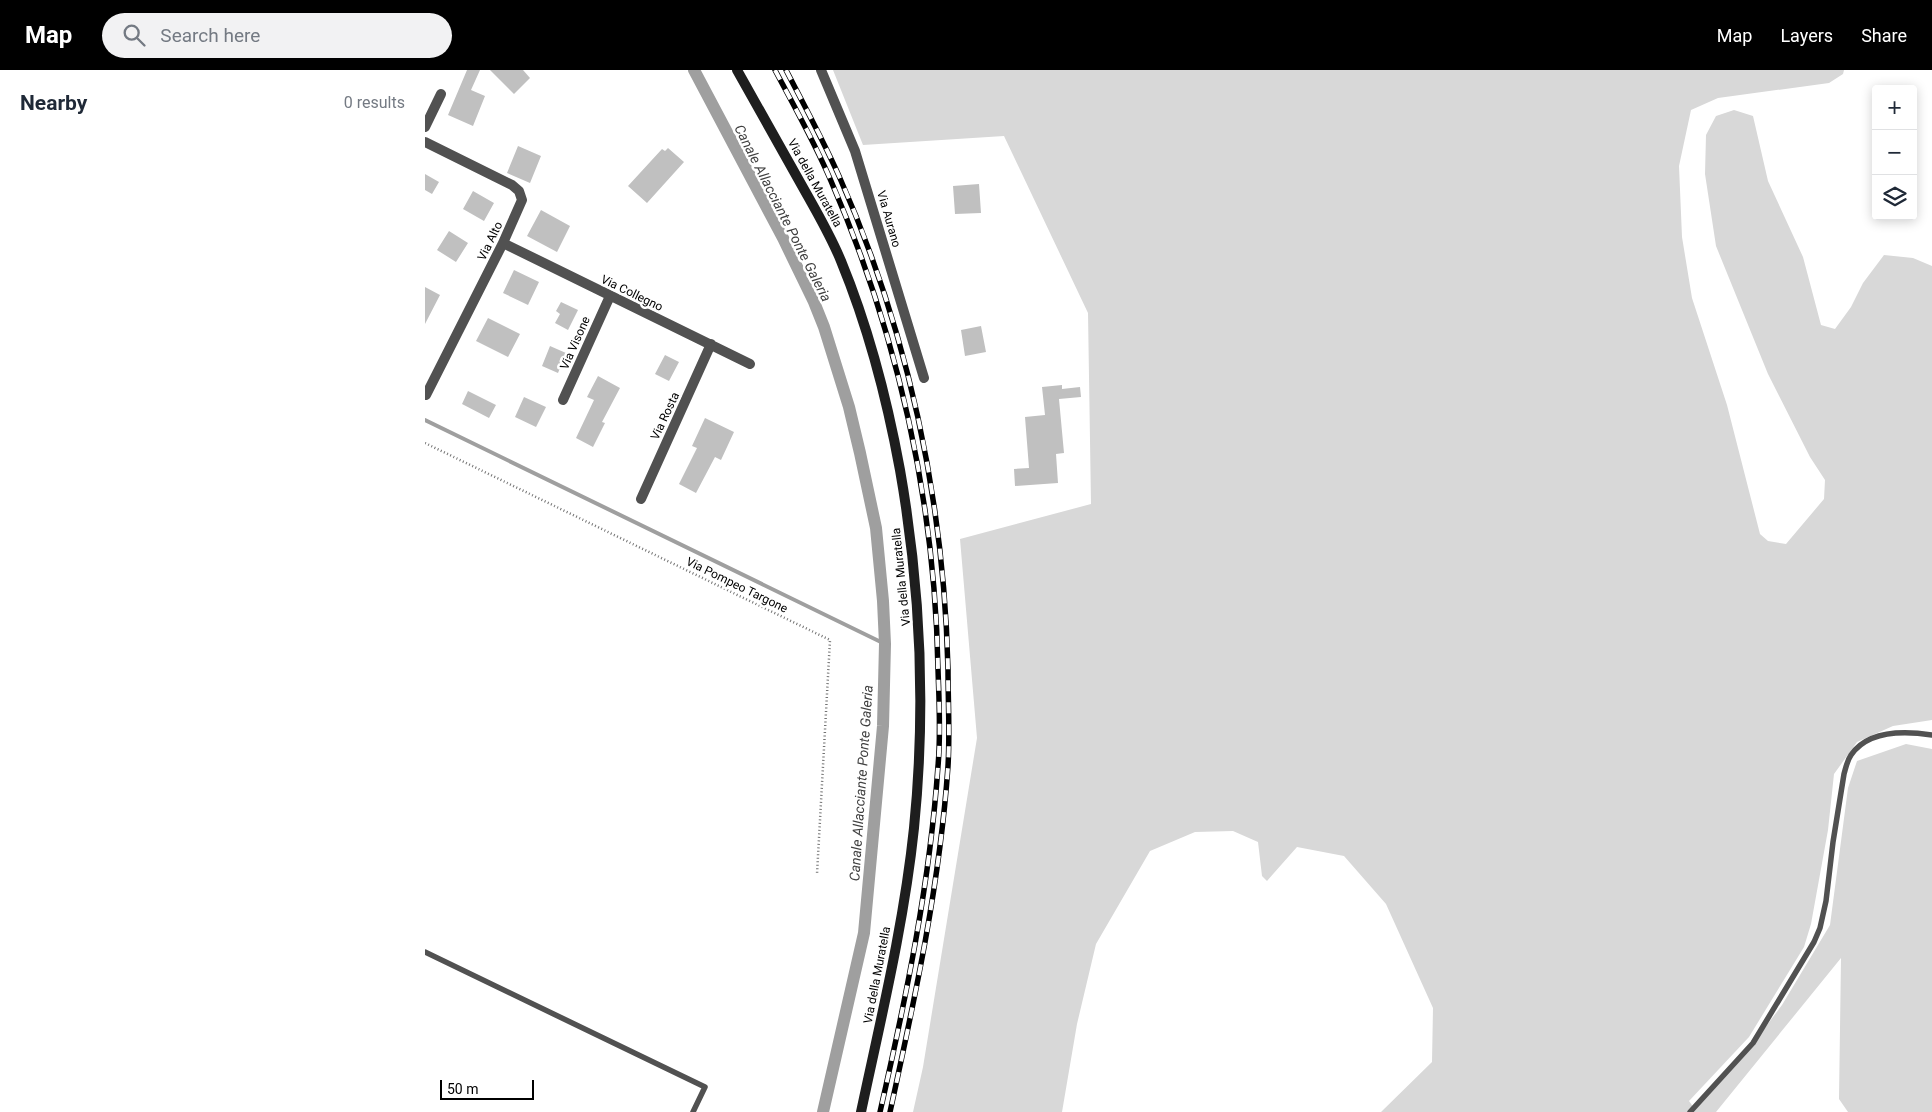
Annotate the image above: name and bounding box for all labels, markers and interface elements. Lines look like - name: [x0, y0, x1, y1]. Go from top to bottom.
- search box: [102, 13, 452, 58]
- text: Map: [25, 21, 72, 49]
- icon: search: [120, 21, 148, 49]
- text: Search here: [160, 24, 260, 47]
- text: Map: [1717, 25, 1752, 46]
- text: Layers: [1780, 25, 1833, 46]
- text: Share: [1861, 25, 1907, 46]
- map controls: [1872, 85, 1917, 220]
- button: +: [1872, 85, 1917, 130]
- text: Nearby: [20, 91, 87, 115]
- text: 0 results: [344, 93, 405, 112]
- water label: Canale Allacciante Ponte Galeria: [731, 122, 835, 304]
- button: −: [1872, 130, 1917, 175]
- street label: Via della Muratella: [785, 136, 845, 230]
- button: layers: [1872, 175, 1917, 220]
- street label: Via Aurano: [874, 189, 904, 249]
- street label: Via Alto: [475, 219, 505, 263]
- street label: Via Collegno: [599, 272, 665, 314]
- street label: Via Visone: [557, 314, 593, 372]
- street label: Via Rosta: [648, 390, 682, 442]
- street label: Via della Muratella: [889, 527, 913, 627]
- street label: Via Pompeo Targone: [684, 554, 790, 616]
- water label: Canale Allacciante Ponte Galeria: [846, 684, 876, 882]
- street label: Via della Muratella: [861, 925, 893, 1025]
- scale bar: [440, 1077, 534, 1100]
- text: 50 m: [447, 1081, 479, 1097]

